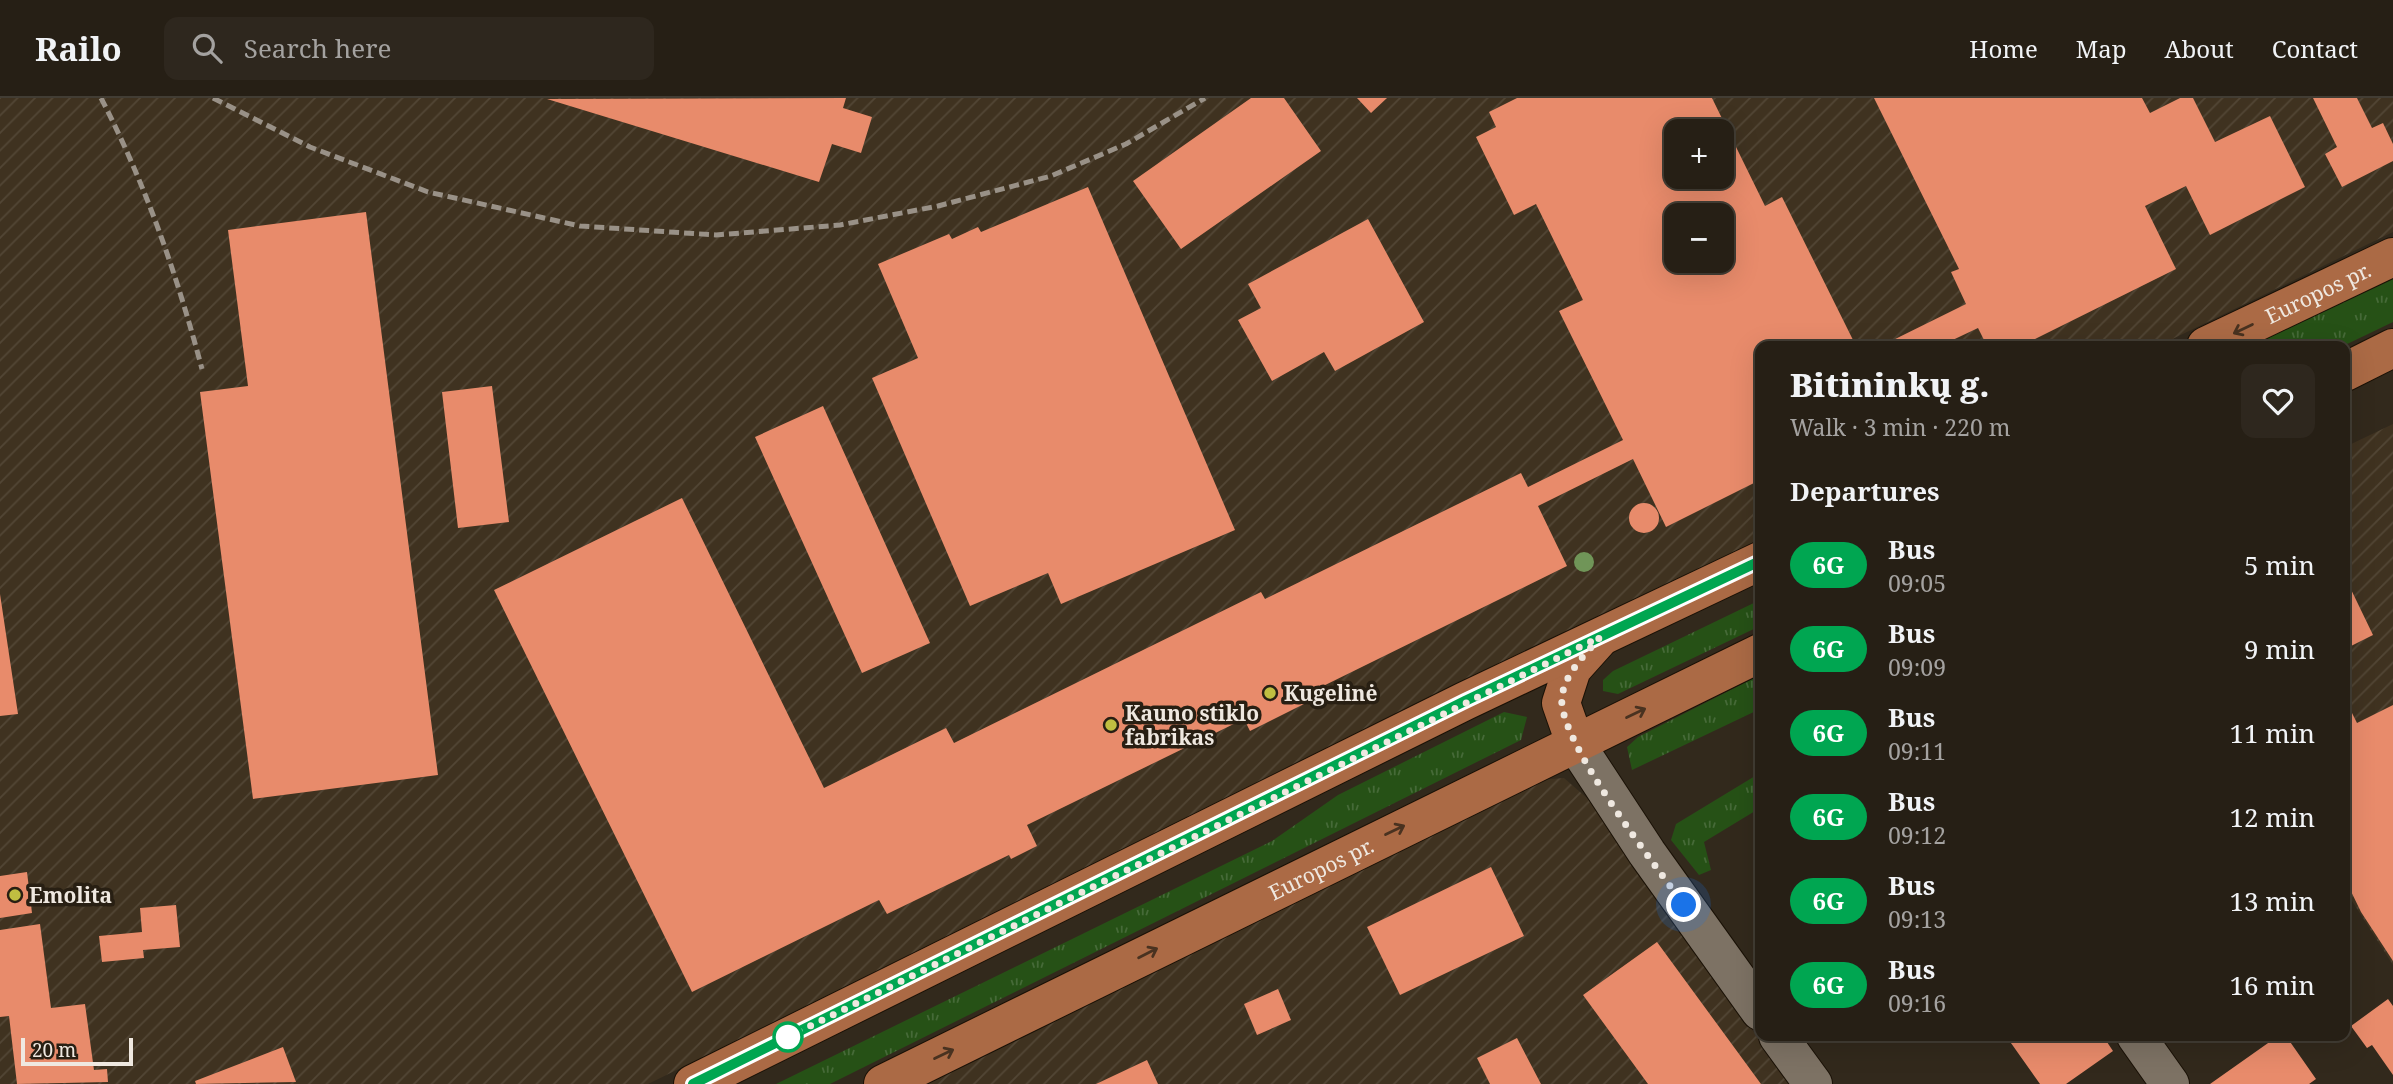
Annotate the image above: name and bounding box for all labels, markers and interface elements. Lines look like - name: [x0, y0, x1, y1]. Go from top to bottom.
- search box: [164, 17, 654, 80]
- text: Railo: [35, 26, 122, 71]
- icon: search: [188, 29, 226, 67]
- text: Search here: [244, 30, 391, 66]
- text: Home: [1969, 32, 2038, 65]
- text: Map: [2076, 32, 2127, 65]
- text: About: [2165, 32, 2234, 65]
- text: Contact: [2272, 32, 2358, 65]
- map controls: [1664, 119, 1734, 273]
- button: +: [1664, 119, 1734, 189]
- button: −: [1664, 203, 1734, 273]
- street label: Europos pr.: [2261, 256, 2375, 330]
- one-way arrow: [2233, 323, 2254, 336]
- text: Bitininkų g.: [1790, 362, 1990, 407]
- button: heart: [2241, 364, 2315, 438]
- text: Walk · 3 min · 220 m: [1790, 411, 2010, 443]
- text: Departures: [1790, 473, 1940, 509]
- text: Bus: [1888, 531, 1935, 567]
- text: 5 min: [2244, 547, 2315, 583]
- text: 6G: [1812, 548, 1845, 581]
- text: 09:05: [1888, 567, 1946, 599]
- text: Bus: [1888, 615, 1935, 651]
- text: 9 min: [2244, 631, 2315, 667]
- text: 6G: [1812, 632, 1845, 665]
- text: 09:09: [1888, 651, 1946, 683]
- place label: Kugelinė: [1284, 679, 1378, 707]
- marker: Kugelinė: [1262, 685, 1278, 701]
- place label: Kauno stiklo fabrikas: [1125, 699, 1259, 751]
- text: Bus: [1888, 699, 1935, 735]
- one-way arrow: [1625, 706, 1646, 720]
- text: 11 min: [2230, 715, 2315, 751]
- text: 6G: [1812, 716, 1845, 749]
- marker: Kauno stiklo fabrikas: [1103, 717, 1119, 733]
- text: 09:11: [1888, 735, 1946, 767]
- text: Bus: [1888, 783, 1935, 819]
- text: 12 min: [2230, 799, 2315, 835]
- text: 6G: [1812, 800, 1845, 833]
- text: 09:12: [1888, 819, 1946, 851]
- one-way arrow: [1384, 822, 1405, 836]
- street label: Europos pr.: [1264, 831, 1378, 906]
- text: Bus: [1888, 867, 1935, 903]
- place label: Emolita: [29, 881, 112, 909]
- text: 13 min: [2230, 883, 2315, 919]
- text: 6G: [1812, 884, 1845, 917]
- marker: Emolita: [7, 887, 23, 903]
- your location: [1666, 887, 1701, 922]
- text: 09:13: [1888, 903, 1946, 935]
- one-way arrow: [1137, 946, 1158, 960]
- text: Bus: [1888, 951, 1935, 987]
- text: 16 min: [2230, 967, 2315, 1003]
- text: 6G: [1812, 968, 1845, 1001]
- text: 09:16: [1888, 987, 1946, 1019]
- unlabelled marker: [773, 1022, 803, 1052]
- scale bar: [21, 1035, 133, 1067]
- text: 20 m: [32, 1037, 76, 1063]
- one-way arrow: [933, 1047, 954, 1060]

